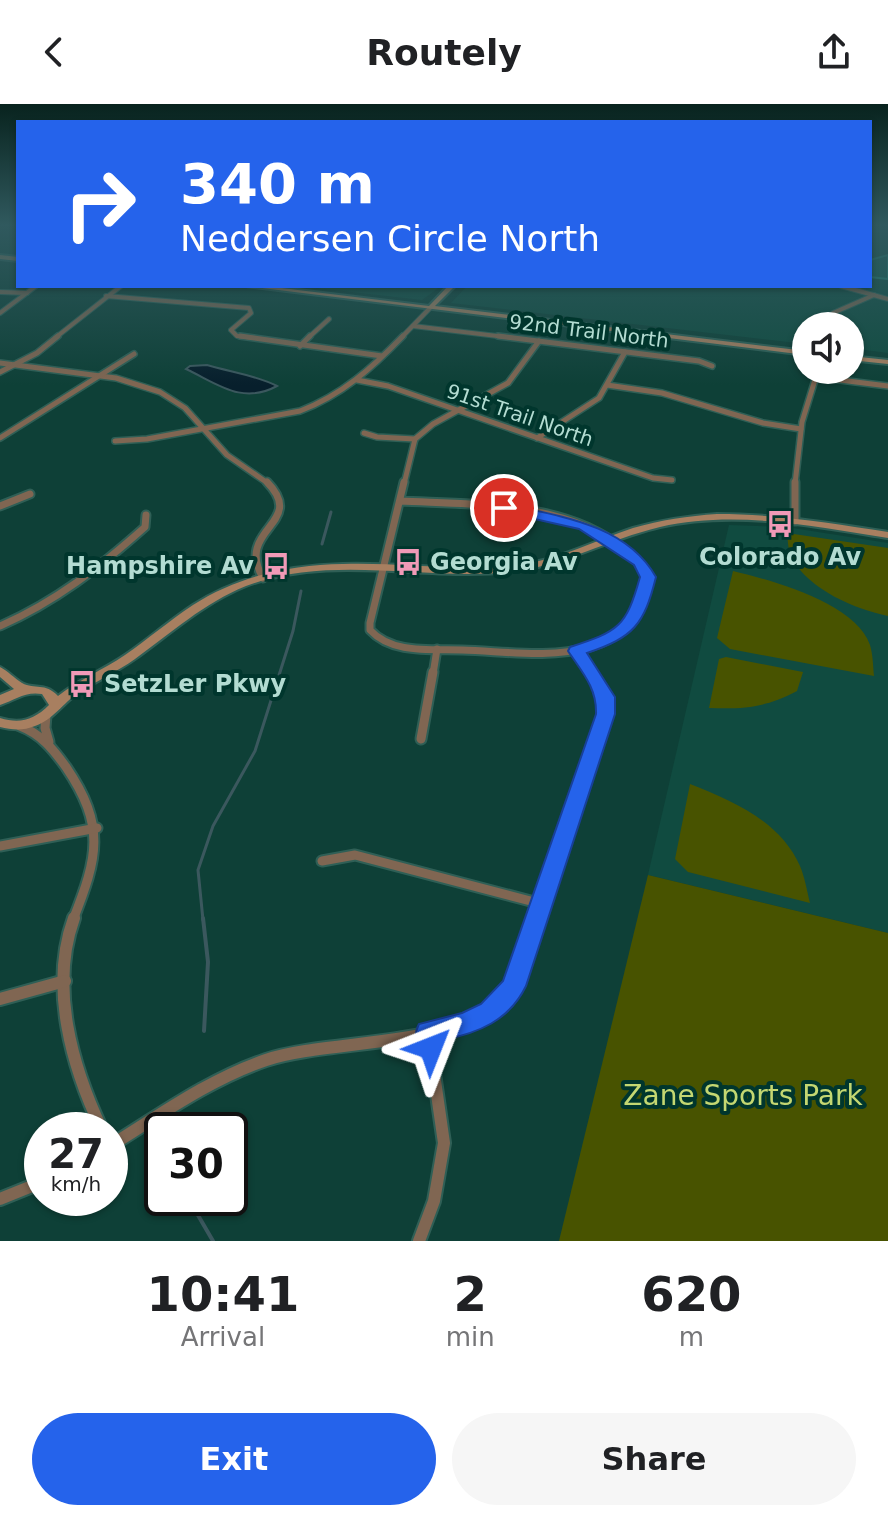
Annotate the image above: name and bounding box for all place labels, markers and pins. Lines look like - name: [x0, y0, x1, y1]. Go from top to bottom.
- pin: [470, 474, 538, 542]
- bus stop icon: Colorado Av: [765, 509, 795, 539]
- place label: Colorado Av: [699, 543, 861, 571]
- bus stop icon: Georgia Av: [393, 547, 423, 577]
- place label: Georgia Av: [430, 548, 578, 576]
- bus stop icon: Hampshire Av: [261, 551, 291, 581]
- place label: Hampshire Av: [66, 552, 254, 580]
- bus stop icon: SetzLer Pkwy: [67, 669, 97, 699]
- place label: SetzLer Pkwy: [104, 670, 286, 698]

